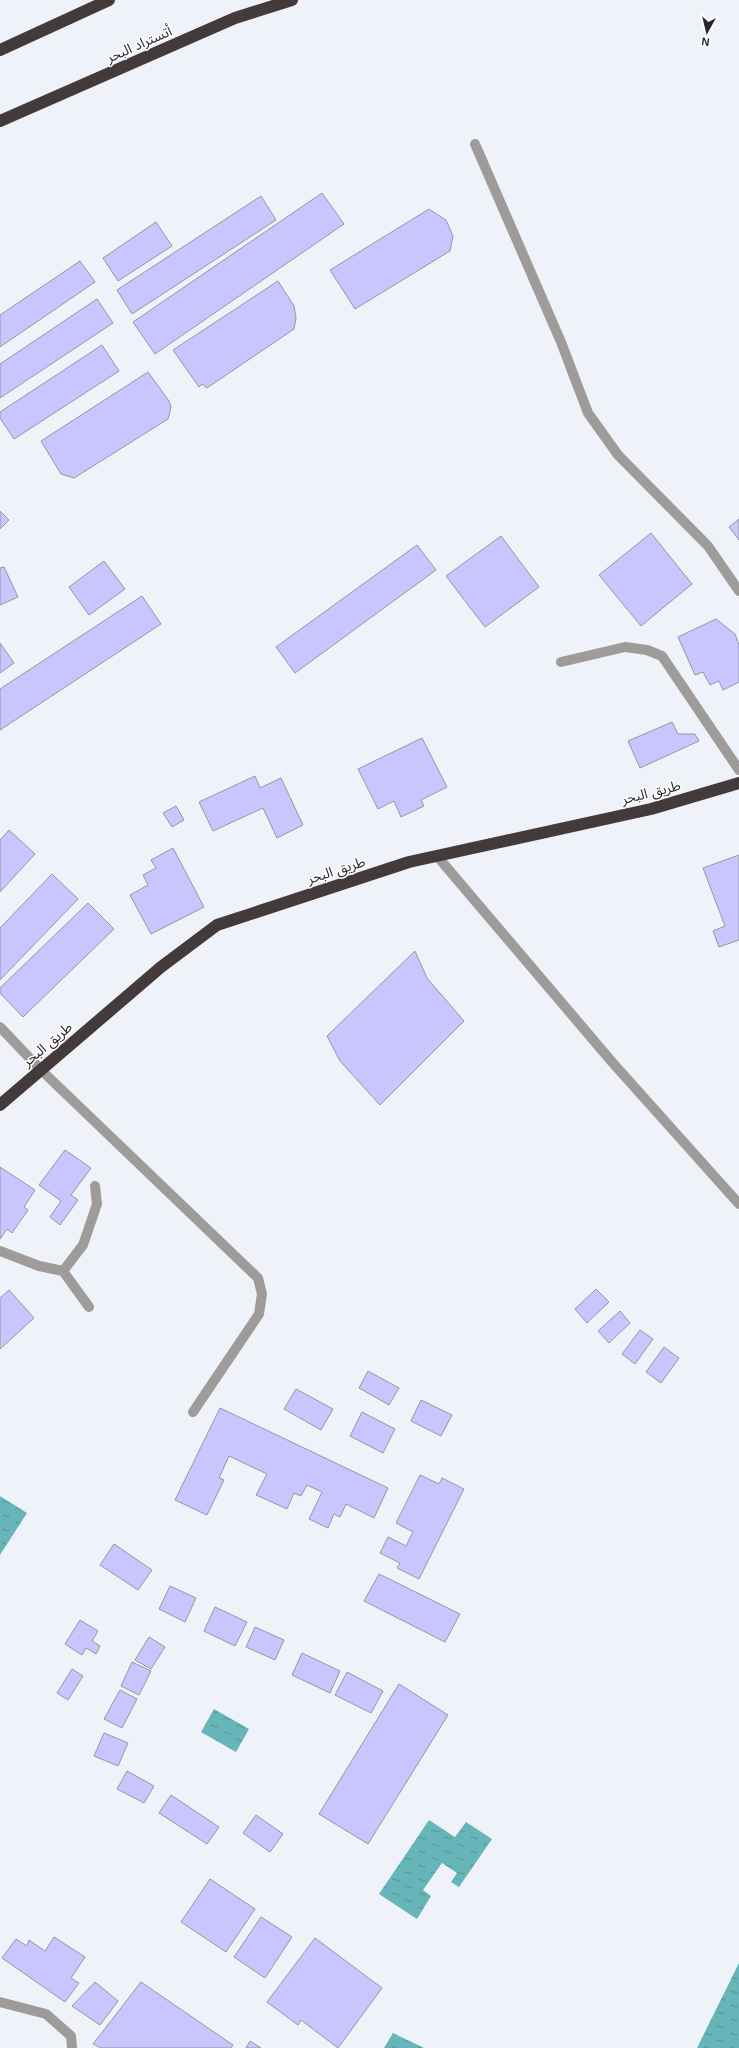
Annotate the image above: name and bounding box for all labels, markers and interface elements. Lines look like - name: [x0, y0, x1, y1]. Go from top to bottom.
- north arrow: [687, 12, 727, 52]
- street label: أتستراد البحر: [103, 22, 175, 67]
- text: N: [701, 35, 710, 48]
- street label: طريق البحر: [619, 777, 683, 809]
- street label: طريق البحر: [304, 853, 368, 889]
- street label: طريق البحر: [18, 1019, 76, 1072]

